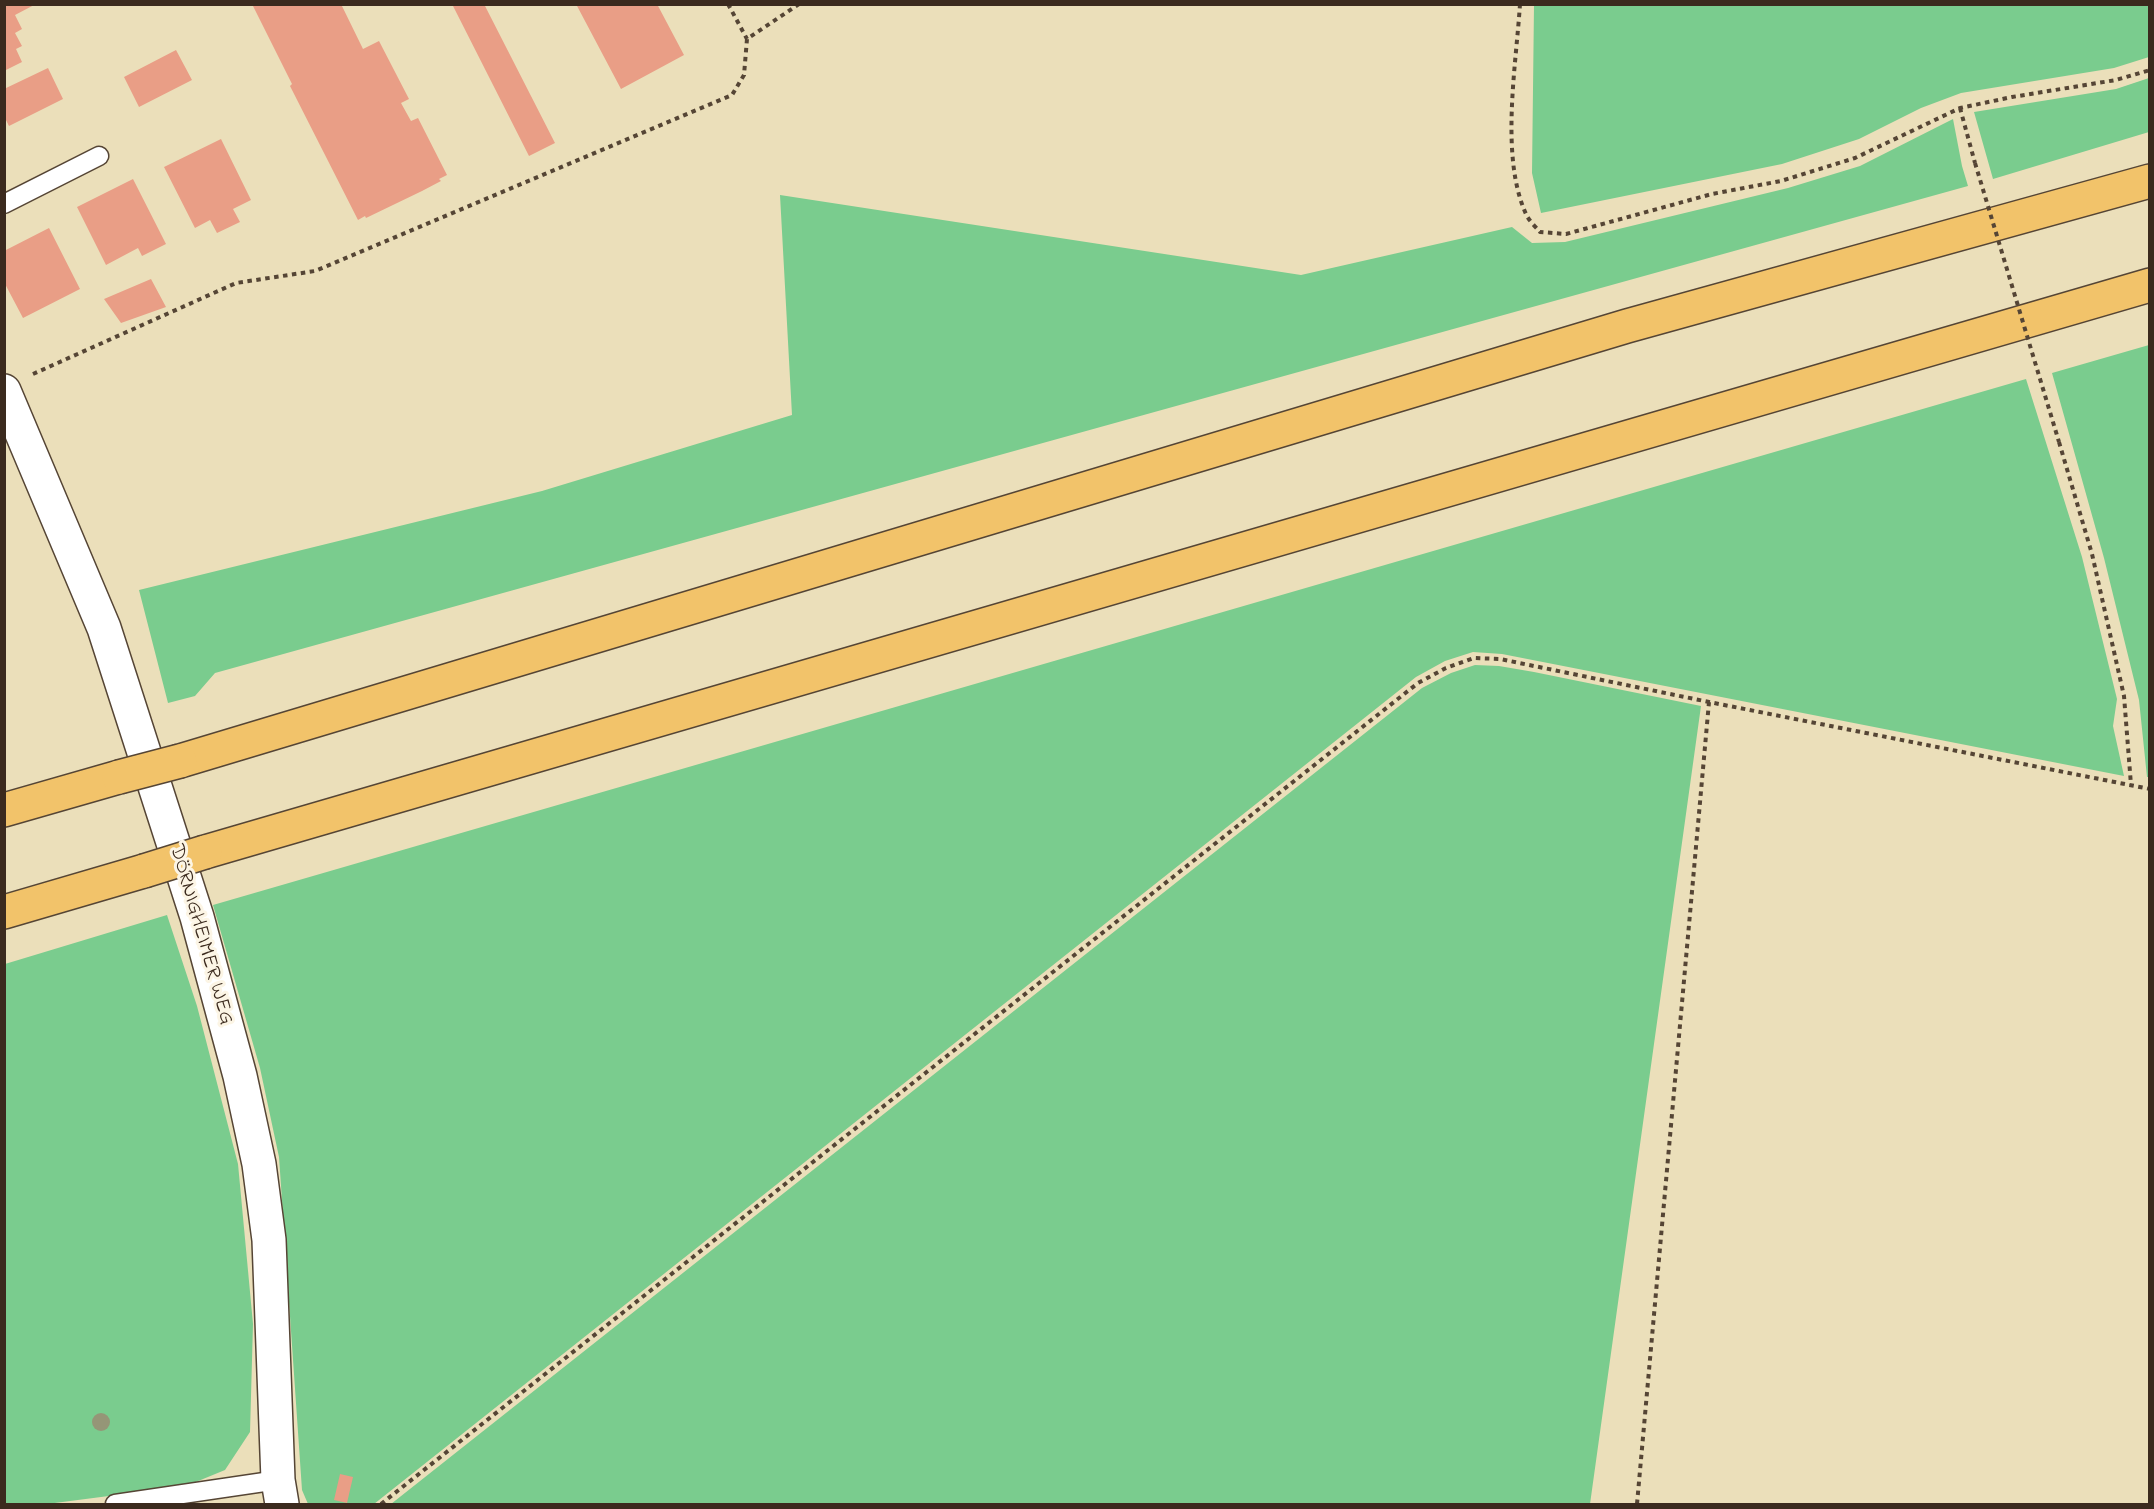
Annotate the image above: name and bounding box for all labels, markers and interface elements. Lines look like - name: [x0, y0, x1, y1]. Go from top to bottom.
- street label: DÖRNIGHEIMER WEG: [162, 842, 238, 1028]

